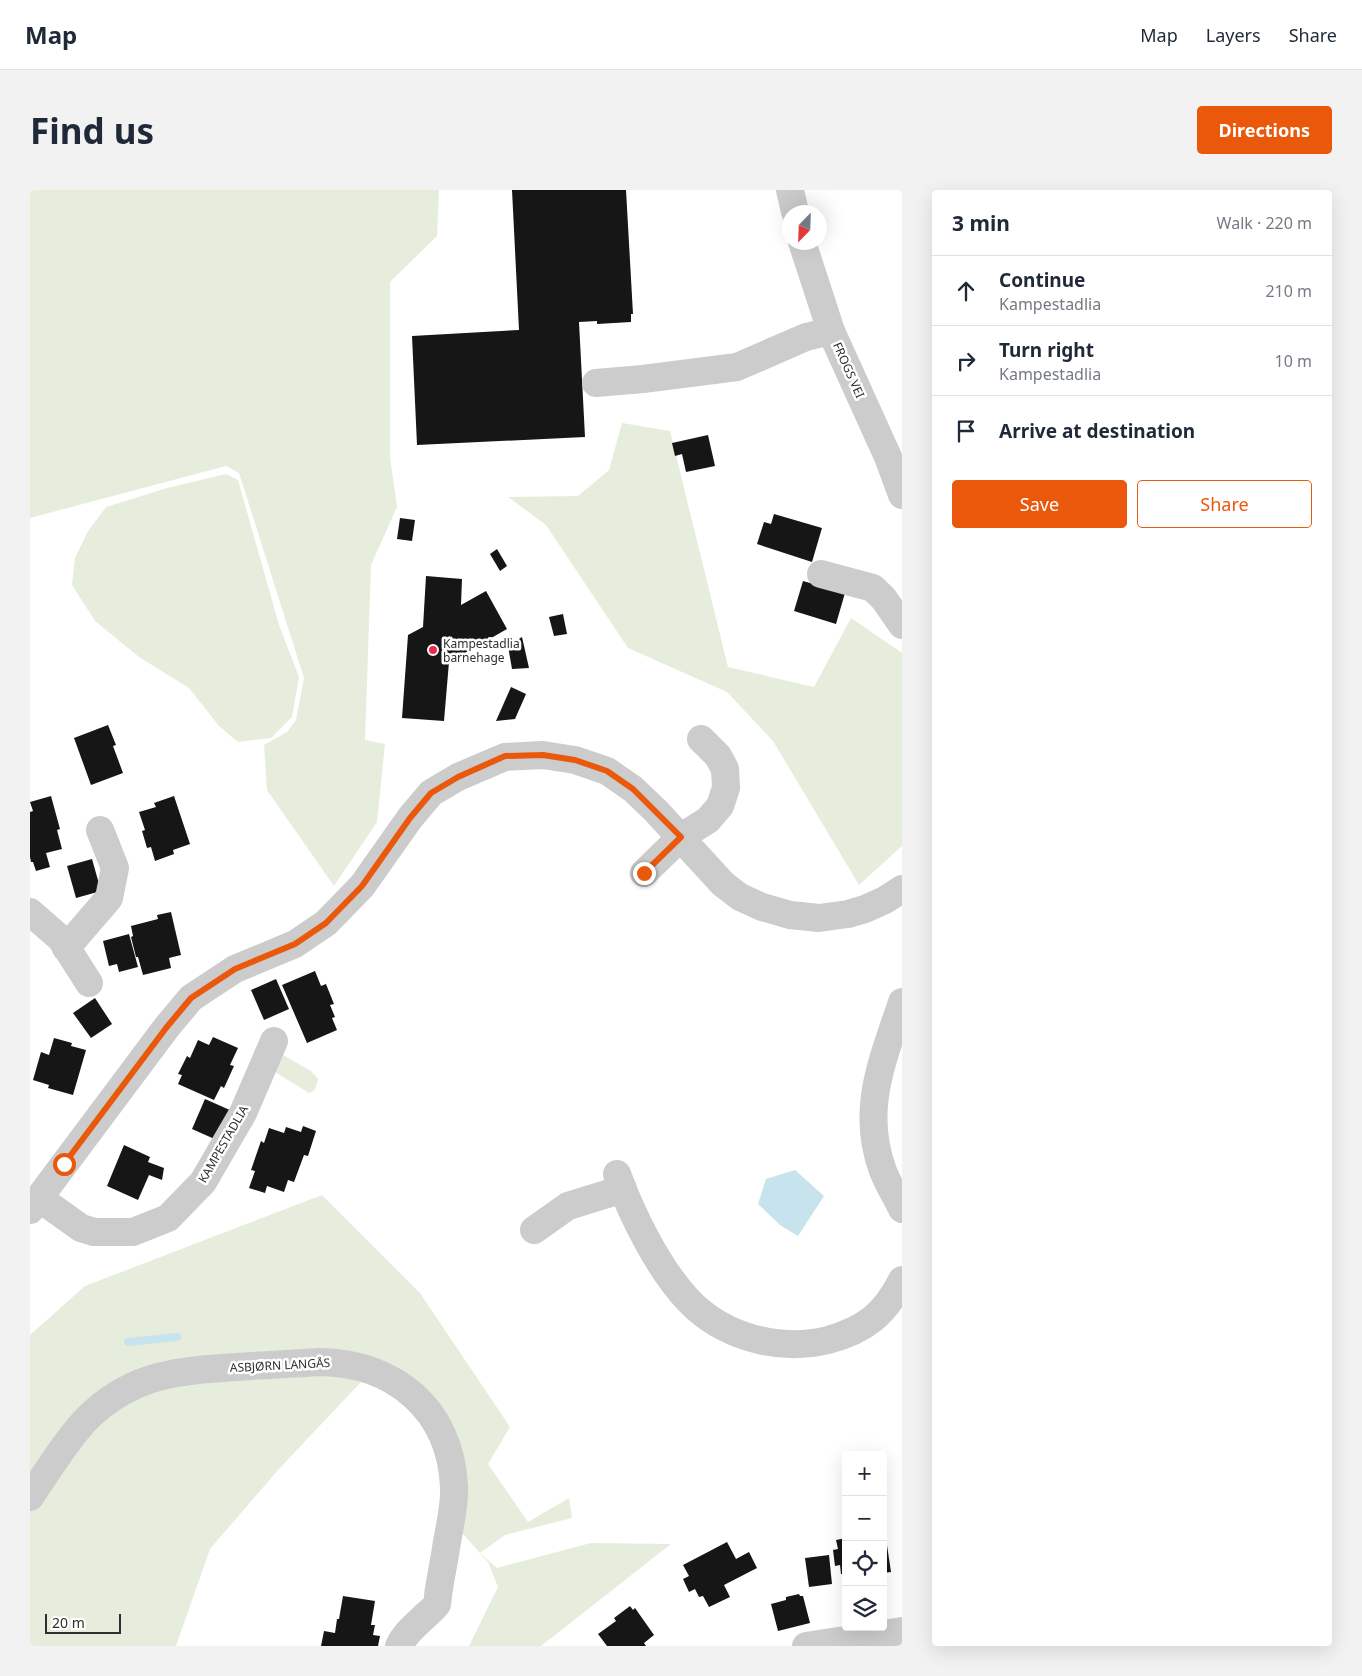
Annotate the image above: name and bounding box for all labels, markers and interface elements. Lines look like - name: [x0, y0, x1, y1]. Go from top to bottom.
- text: Map: [25, 18, 77, 51]
- text: Map: [1140, 23, 1178, 47]
- text: Layers: [1206, 23, 1261, 47]
- text: Share: [1289, 23, 1337, 47]
- button: Directions: [1197, 106, 1332, 154]
- text: Find us: [30, 107, 154, 154]
- north arrow: [782, 205, 827, 250]
- text: 3 min: [952, 209, 1010, 237]
- text: Walk · 220 m: [1217, 212, 1312, 234]
- text: Continue: [999, 267, 1085, 293]
- icon: ahead: [952, 277, 980, 305]
- text: 210 m: [1265, 280, 1312, 302]
- text: Kampestadlia: [999, 293, 1101, 315]
- text: Turn right: [999, 337, 1094, 363]
- street label: FROGS VEI: [829, 339, 869, 401]
- icon: right: [952, 347, 980, 375]
- text: 10 m: [1275, 350, 1312, 372]
- text: Kampestadlia: [999, 363, 1101, 385]
- icon: arrive: [952, 417, 980, 445]
- text: Arrive at destination: [999, 418, 1195, 444]
- button: Save: [952, 480, 1127, 528]
- button: Share: [1137, 480, 1312, 528]
- place label: Kampestadlia barnehage: [443, 635, 520, 666]
- marker: Kampestadlia barnehage: [427, 644, 439, 656]
- route end: [633, 862, 656, 885]
- street label: KAMPESTADLIA: [194, 1102, 252, 1186]
- route start: [53, 1153, 76, 1176]
- street label: ASBJØRN LANGÅS: [229, 1354, 331, 1376]
- map controls: [842, 1451, 887, 1631]
- button: +: [842, 1451, 887, 1496]
- button: −: [842, 1496, 887, 1541]
- button: locate: [842, 1541, 887, 1586]
- button: layers: [842, 1586, 887, 1631]
- scale bar: [45, 1611, 121, 1634]
- text: 20 m: [52, 1613, 85, 1632]

